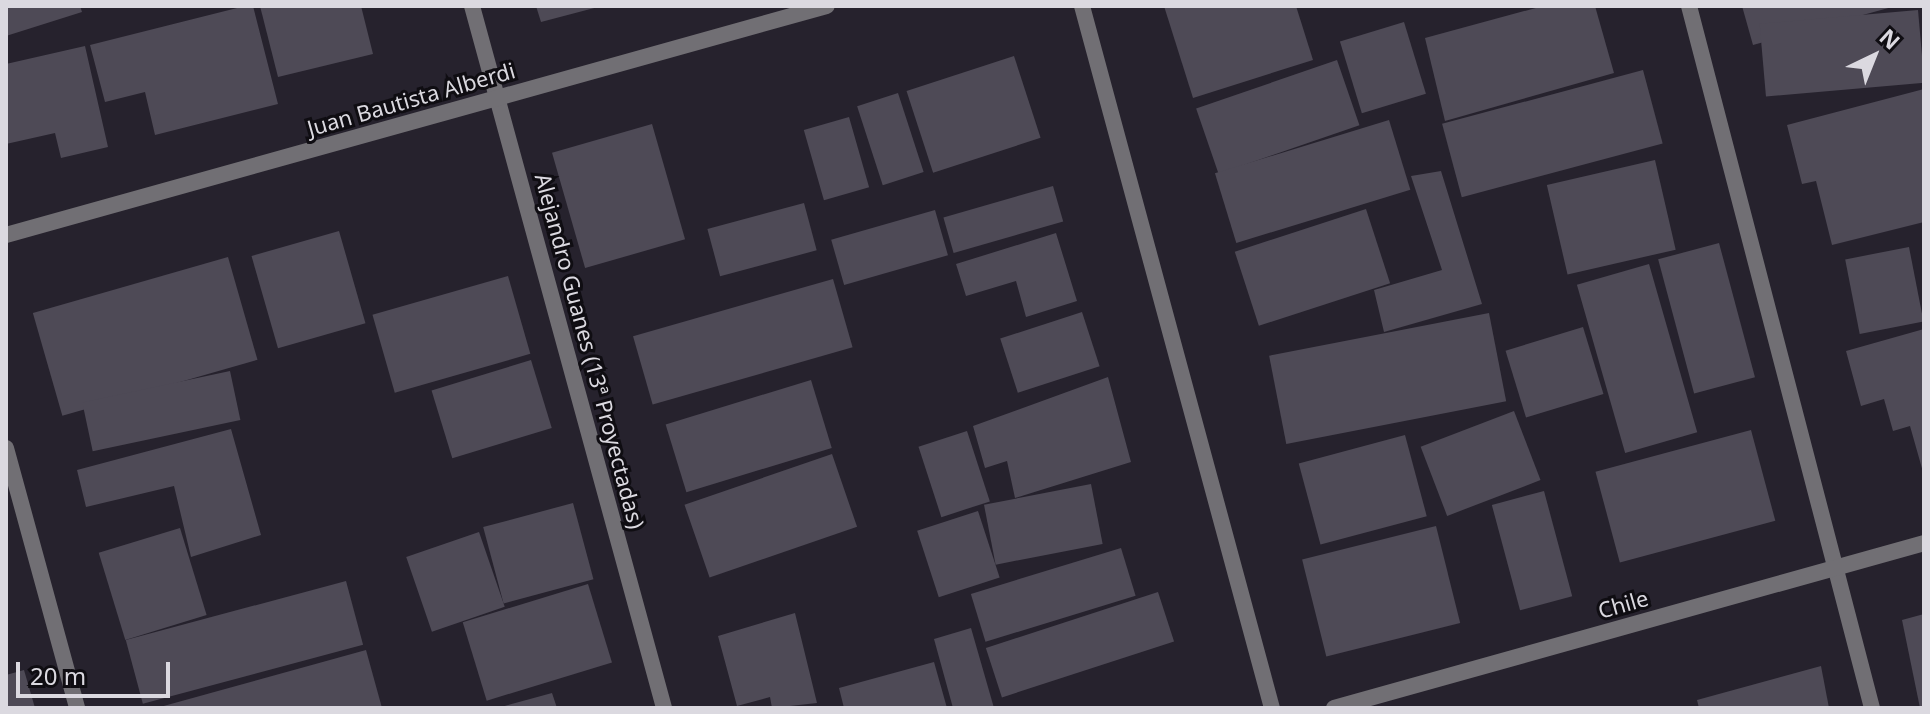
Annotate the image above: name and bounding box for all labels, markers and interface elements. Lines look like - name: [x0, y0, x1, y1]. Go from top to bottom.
- north arrow: [1834, 16, 1914, 96]
- text: N: [1874, 21, 1907, 56]
- street label: Juan Bautista Alberdi: [304, 57, 518, 141]
- street label: Alejandro Guanes (13ª Proyectadas): [530, 170, 650, 532]
- street label: Chile: [1595, 584, 1651, 624]
- scale bar: [20, 646, 174, 696]
- text: 20 m: [30, 659, 86, 692]

